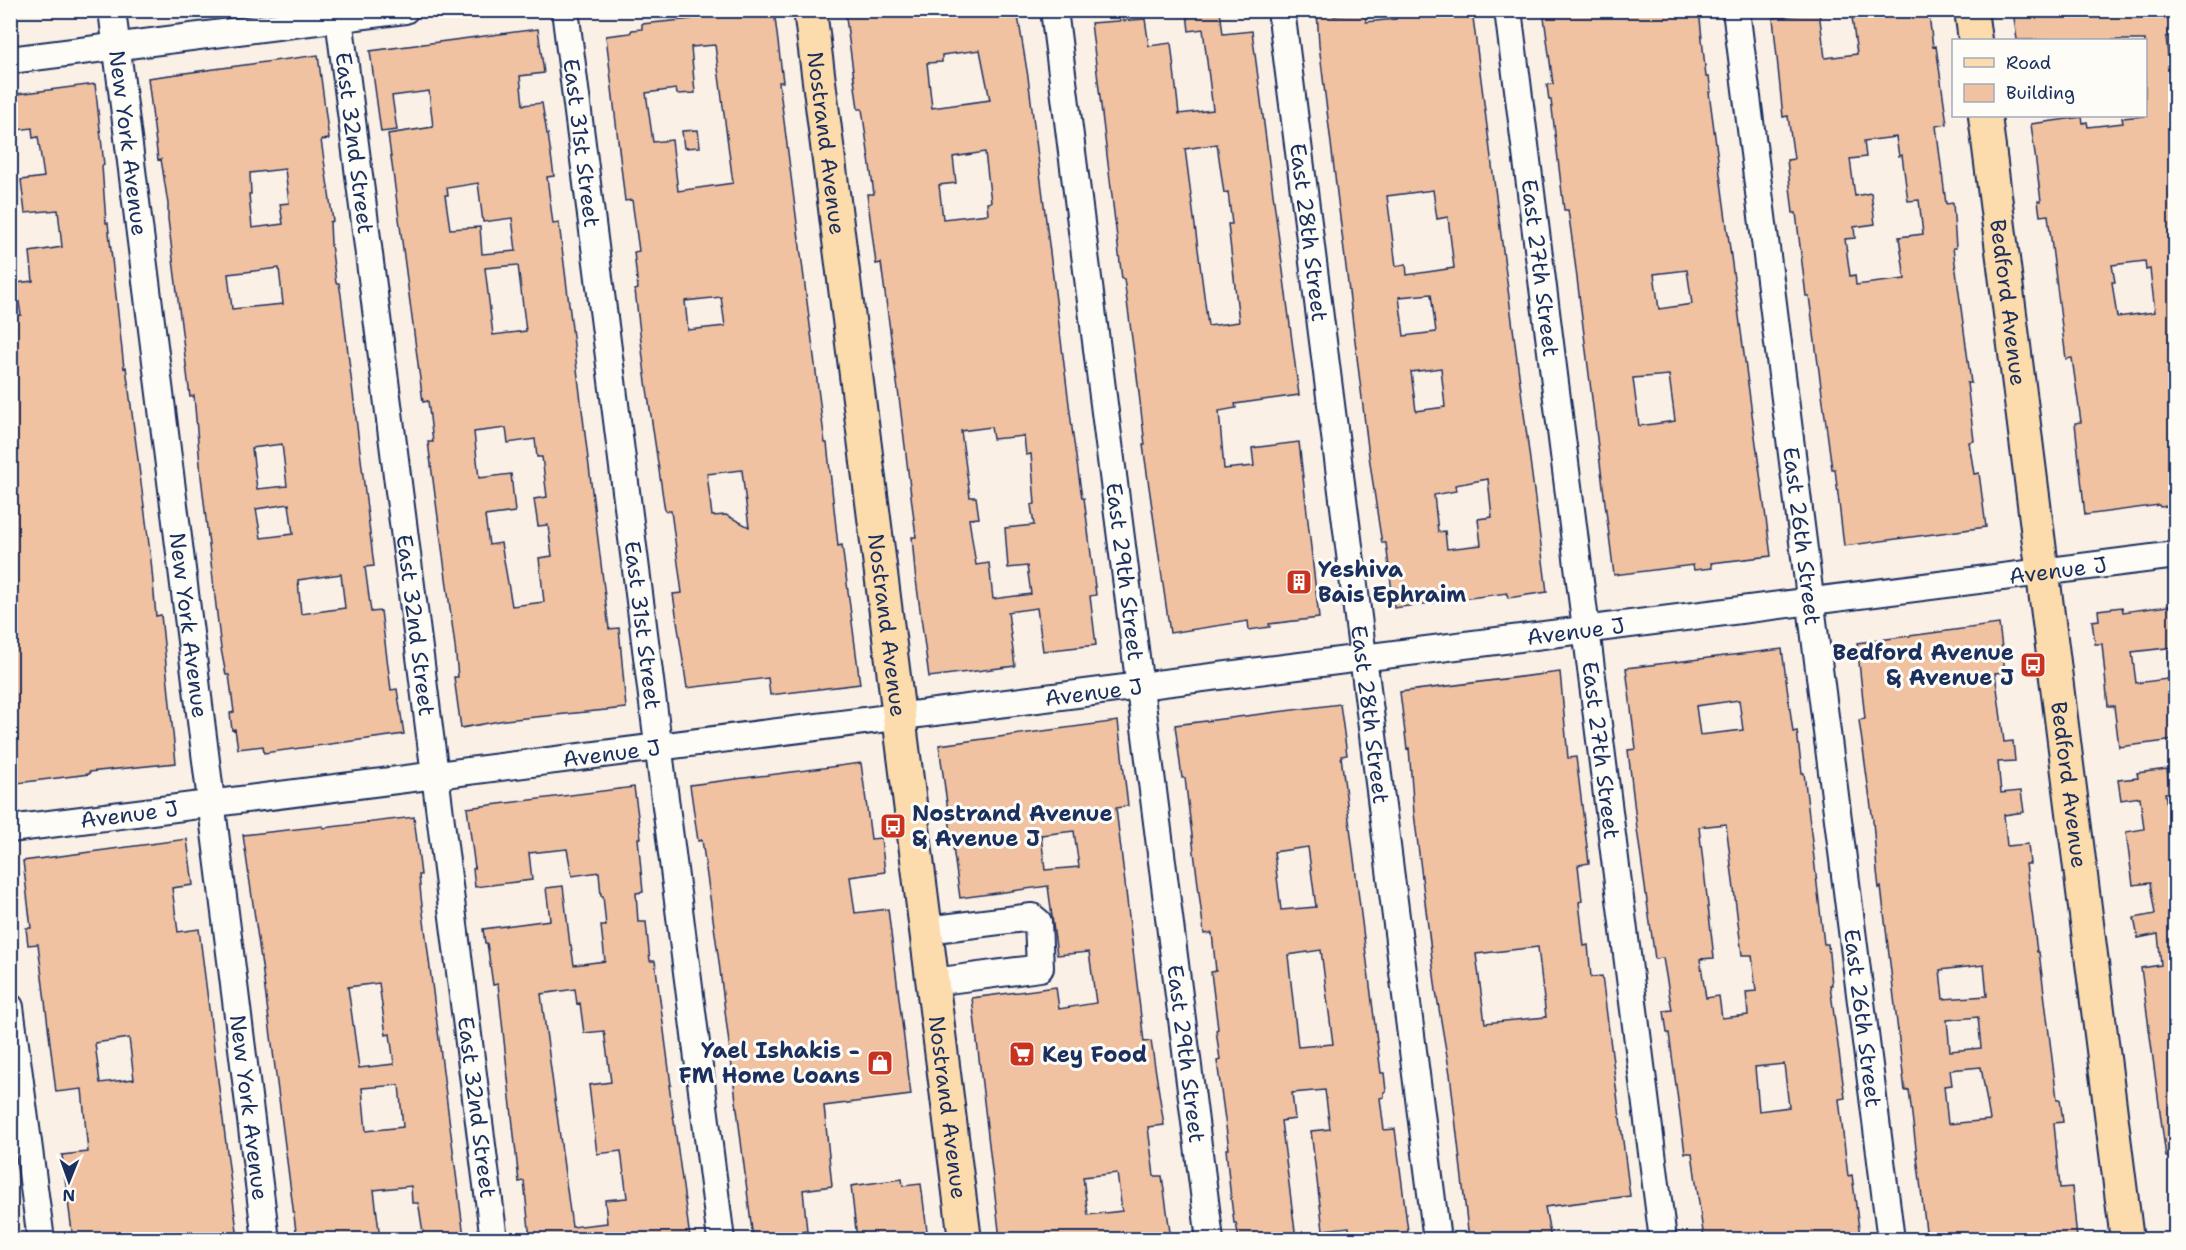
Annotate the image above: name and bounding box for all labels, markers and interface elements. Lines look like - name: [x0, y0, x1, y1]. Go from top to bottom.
- legend: [1952, 39, 2147, 117]
- street label: New York Avenue: [102, 49, 154, 238]
- street label: Nostrand Avenue: [800, 50, 852, 236]
- street label: East 32nd Street: [328, 51, 380, 235]
- text: Road: [2006, 51, 2051, 75]
- street label: East 31st Street: [556, 57, 606, 229]
- text: Building: [2006, 81, 2075, 105]
- street label: East 28th Street: [1283, 141, 1334, 323]
- street label: East 27th Street: [1514, 178, 1566, 359]
- street label: Bedford Avenue: [1983, 218, 2033, 388]
- street label: East 26th Street: [1776, 445, 1827, 627]
- street label: East 29th Street: [1099, 481, 1150, 662]
- street label: New York Avenue: [163, 531, 215, 720]
- street label: Nostrand Avenue: [861, 532, 913, 719]
- street label: East 32nd Street: [390, 533, 441, 718]
- street label: East 31st Street: [617, 539, 668, 711]
- street label: Avenue J: [2007, 550, 2108, 591]
- place label: Yeshiva Bais Ephraim: [1318, 555, 1466, 609]
- building icon: Yeshiva Bais Ephraim: [1284, 567, 1314, 597]
- street label: Avenue J: [1525, 611, 1626, 652]
- street label: East 28th Street: [1344, 624, 1396, 805]
- place label: Bedford Avenue & Avenue J: [1833, 638, 2014, 692]
- bus stop icon: Bedford Avenue & Avenue J: [2018, 650, 2048, 680]
- street label: East 27th Street: [1575, 660, 1626, 841]
- street label: Avenue J: [1043, 672, 1144, 713]
- street label: Bedford Avenue: [2044, 700, 2094, 870]
- street label: Avenue J: [561, 733, 662, 774]
- street label: Avenue J: [79, 794, 180, 835]
- place label: Nostrand Avenue & Avenue J: [912, 799, 1113, 853]
- bus stop icon: Nostrand Avenue & Avenue J: [878, 811, 908, 841]
- street label: East 26th Street: [1837, 927, 1888, 1109]
- street label: East 29th Street: [1160, 963, 1212, 1144]
- street label: New York Avenue: [223, 1013, 275, 1202]
- street label: Nostrand Avenue: [922, 1014, 974, 1201]
- street label: East 32nd Street: [451, 1015, 503, 1200]
- place label: Yael Ishakis - FM Home Loans: [679, 1036, 860, 1090]
- supermarket icon: Key Food: [1007, 1039, 1037, 1069]
- place label: Key Food: [1042, 1040, 1147, 1069]
- shop icon: Yael Ishakis - FM Home Loans: [865, 1048, 895, 1078]
- north arrow: [39, 1151, 99, 1211]
- text: N: [62, 1185, 75, 1206]

